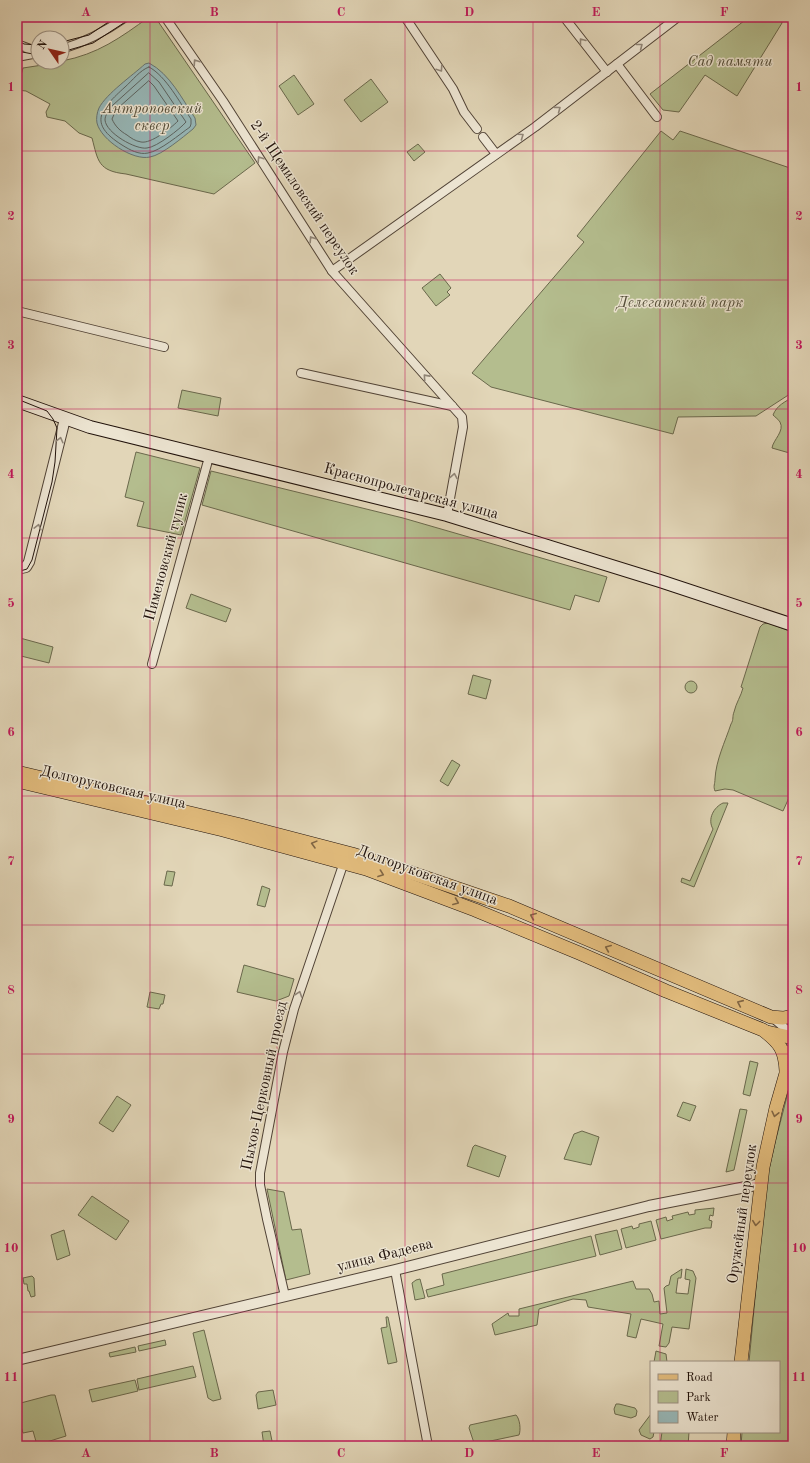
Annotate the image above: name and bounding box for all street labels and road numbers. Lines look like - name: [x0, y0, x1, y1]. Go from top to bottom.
- street label: 2-й Щемиловский переулок: [247, 118, 362, 278]
- street label: Краснопролетарская улица: [322, 461, 501, 523]
- street label: Пименовский тупик: [143, 491, 191, 622]
- street label: Долгоруковская улица: [39, 764, 188, 812]
- street label: Долгоруковская улица: [355, 844, 500, 909]
- street label: Пыхов-Церковный проезд: [240, 999, 290, 1172]
- street label: Оружейный переулок: [726, 1143, 760, 1285]
- street label: улица Фадеева: [335, 1237, 435, 1275]

